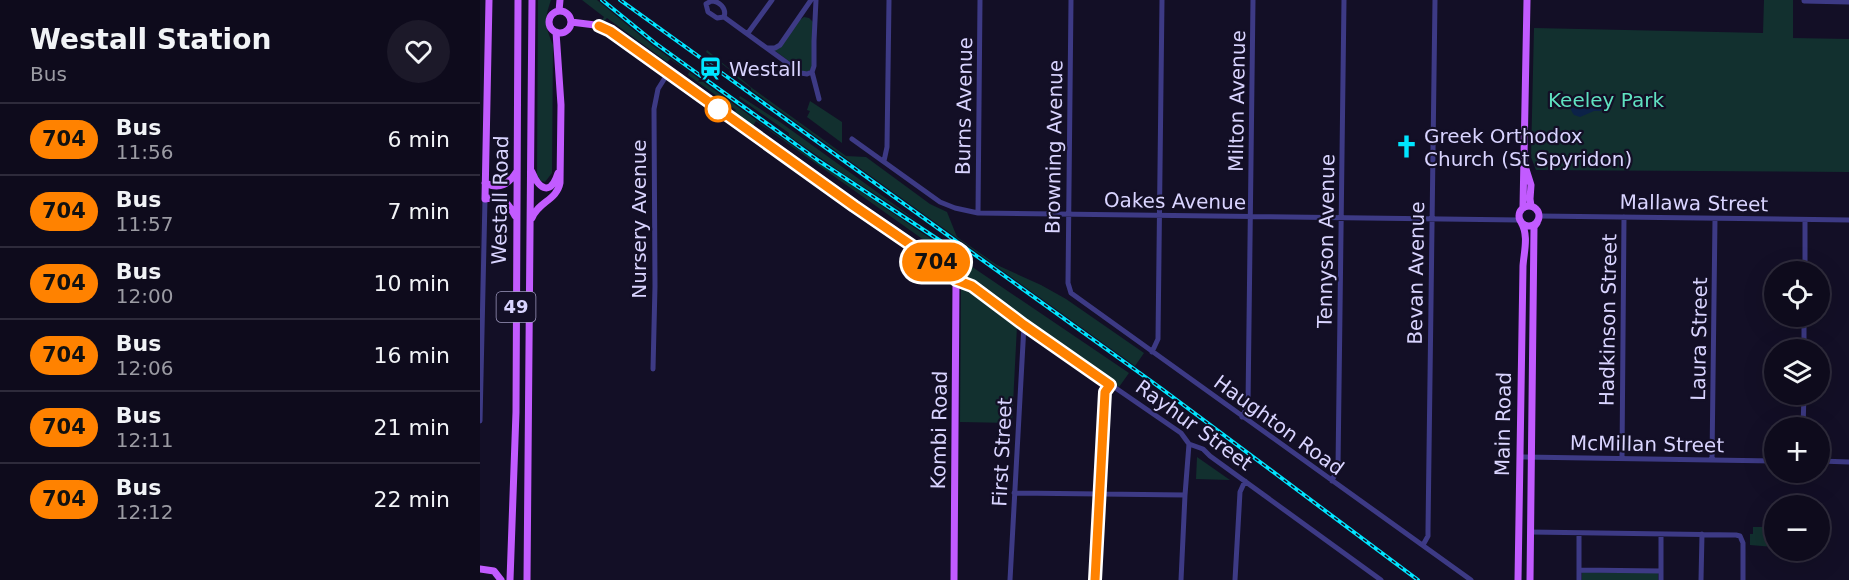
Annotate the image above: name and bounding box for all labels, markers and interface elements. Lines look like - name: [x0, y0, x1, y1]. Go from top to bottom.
- button: heart: [387, 20, 450, 83]
- text: Westall Station: [30, 23, 271, 56]
- street label: Milton Avenue: [1224, 30, 1250, 172]
- street label: Burns Avenue: [951, 37, 977, 175]
- station icon: Westall: [698, 56, 724, 82]
- place label: Westall: [729, 57, 802, 81]
- street label: Browning Avenue: [1040, 60, 1068, 234]
- text: Bus: [30, 62, 67, 86]
- park label: Keeley Park: [1548, 88, 1664, 112]
- unlabelled marker: [705, 96, 731, 122]
- text: Bus: [116, 115, 161, 140]
- place label: Greek Orthodox Church (St Spyridon): [1424, 124, 1632, 171]
- text: 704: [42, 127, 86, 151]
- text: 6 min: [388, 127, 450, 152]
- church icon: Greek Orthodox Church (St Spyridon): [1393, 134, 1419, 160]
- street label: Westall Road: [487, 135, 513, 265]
- street label: Nursery Avenue: [627, 139, 651, 299]
- text: 11:56: [116, 140, 173, 164]
- street label: Tennyson Avenue: [1312, 154, 1340, 329]
- text: Bus: [116, 187, 161, 212]
- street label: Oakes Avenue: [1104, 188, 1246, 214]
- street label: Mallawa Street: [1619, 190, 1769, 216]
- text: 704: [42, 199, 86, 223]
- text: 7 min: [388, 199, 450, 224]
- street label: Bevan Avenue: [1403, 201, 1429, 345]
- text: 11:57: [116, 212, 173, 236]
- street label: Hadkinson Street: [1594, 234, 1622, 406]
- line badge: 704: [902, 242, 970, 282]
- text: 704: [914, 250, 958, 274]
- text: Bus: [116, 259, 161, 284]
- map controls: [1764, 261, 1830, 561]
- button: locate: [1764, 261, 1830, 327]
- text: 704: [42, 271, 86, 295]
- text: 10 min: [374, 271, 450, 296]
- street label: Laura Street: [1686, 277, 1712, 401]
- text: 12:00: [116, 284, 173, 308]
- road number: 49: [496, 292, 536, 322]
- text: Bus: [116, 331, 161, 356]
- button: layers: [1764, 339, 1830, 405]
- text: 704: [42, 343, 86, 367]
- text: 16 min: [374, 343, 450, 368]
- text: 12:06: [116, 356, 173, 380]
- street label: Kombi Road: [926, 370, 952, 490]
- street label: Haughton Road: [1209, 370, 1349, 480]
- street label: Main Road: [1490, 372, 1516, 476]
- street label: Rayhur Street: [1131, 375, 1257, 475]
- street label: First Street: [987, 397, 1017, 507]
- text: Bus: [116, 403, 161, 428]
- text: 704: [42, 415, 86, 439]
- text: 21 min: [374, 415, 450, 440]
- button: +: [1764, 417, 1830, 483]
- text: 12:11: [116, 428, 173, 452]
- street label: McMillan Street: [1570, 431, 1724, 457]
- text: Bus: [116, 475, 161, 500]
- text: 704: [42, 487, 86, 511]
- text: 22 min: [374, 487, 450, 512]
- button: −: [1764, 495, 1830, 561]
- text: 12:12: [116, 500, 173, 524]

